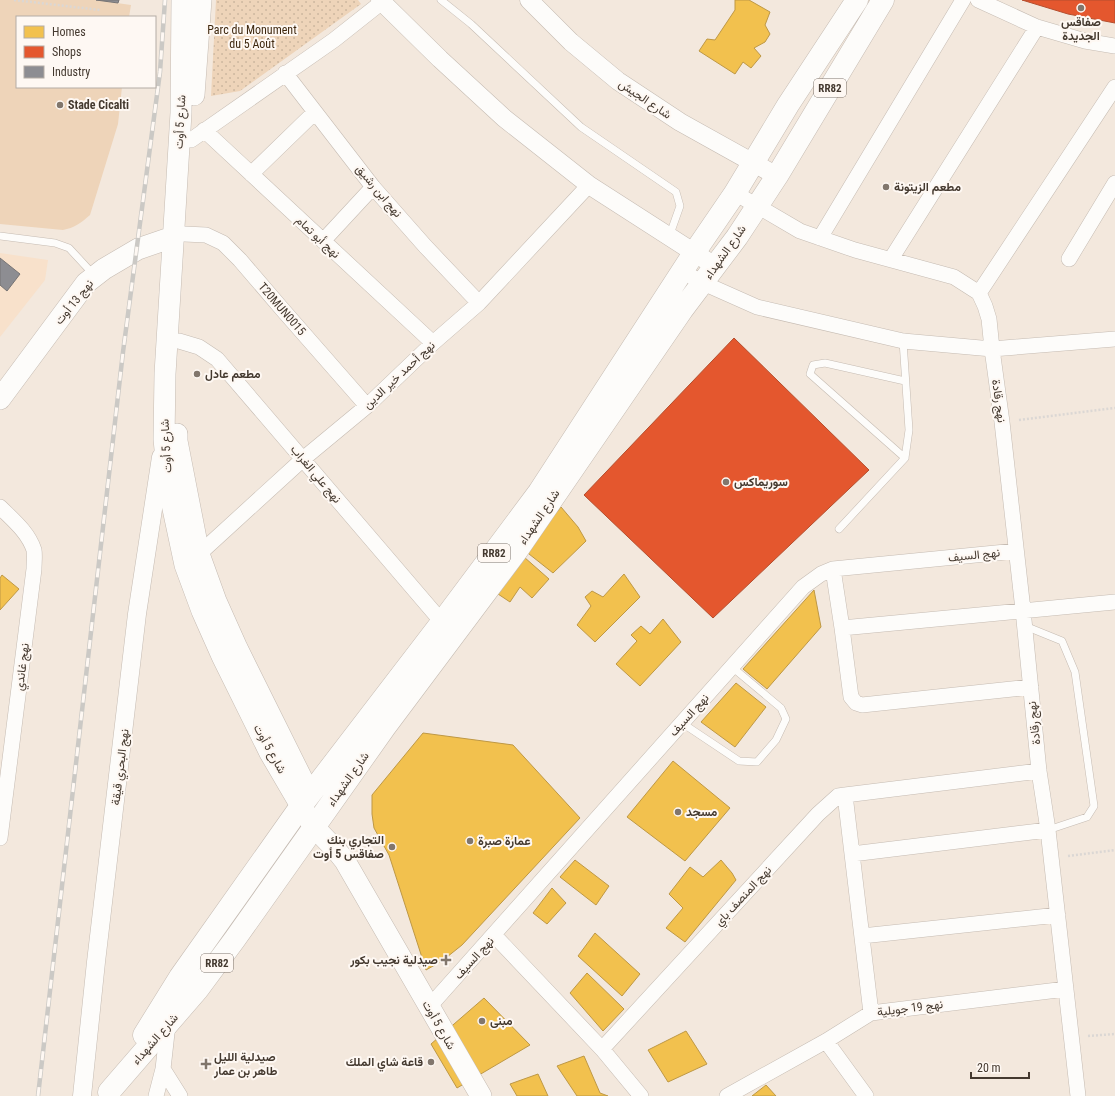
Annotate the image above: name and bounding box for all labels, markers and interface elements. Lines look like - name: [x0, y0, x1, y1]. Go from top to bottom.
- marker: صفاقس الجديدة: [1076, 3, 1086, 13]
- place label: صفاقس الجديدة: [1061, 15, 1101, 43]
- legend: [16, 16, 156, 88]
- park label: Parc du Monument du 5 Août: [207, 23, 297, 51]
- text: Homes: [52, 25, 86, 39]
- text: Shops: [52, 45, 81, 59]
- text: Industry: [52, 65, 90, 79]
- street label: شارع الجيش: [615, 76, 674, 123]
- road number: RR82: [814, 79, 846, 97]
- street label: شارع 5 أوت: [172, 95, 190, 150]
- place label: Stade Cicalti: [68, 98, 129, 112]
- marker: Stade Cicalti: [55, 100, 65, 110]
- street label: نهج ابن رشيق: [351, 162, 405, 221]
- place label: مطعم الزيتونة: [894, 180, 961, 195]
- marker: مطعم الزيتونة: [881, 182, 891, 192]
- street label: نهج أبو تمام: [292, 213, 343, 263]
- street label: شارع الشهداء: [701, 222, 751, 283]
- street label: نهج 13 أوت: [52, 277, 98, 329]
- street label: T20MUN0015: [255, 280, 309, 338]
- street label: نهج أحمد خير الدين: [360, 338, 439, 413]
- place label: مطعم عادل: [205, 367, 261, 382]
- marker: مطعم عادل: [192, 369, 202, 379]
- street label: نهج رقادة: [987, 378, 1009, 424]
- street label: شارع 5 أوت: [158, 418, 176, 473]
- street label: نهج علي الغراب: [285, 442, 344, 508]
- place label: سوريماكس: [734, 475, 788, 490]
- marker: سوريماكس: [721, 477, 731, 487]
- street label: شارع الشهداء: [516, 487, 564, 548]
- road number: RR82: [478, 544, 510, 562]
- street label: نهج السيف: [947, 545, 1001, 567]
- street label: نهج غاندي: [12, 642, 35, 692]
- street label: نهج السيف: [666, 691, 713, 740]
- street label: نهج رقادة: [1025, 700, 1045, 745]
- street label: شارع 5 أوت: [249, 722, 289, 777]
- street label: نهج البحري قيقة: [108, 728, 135, 806]
- street label: شارع الشهداء: [324, 749, 374, 810]
- place label: مسجد: [686, 805, 718, 819]
- marker: مسجد: [673, 807, 683, 817]
- place label: التجاري بنك صفاقس 5 أوت: [313, 833, 384, 862]
- place label: عمارة صبرة: [478, 834, 531, 849]
- marker: عمارة صبرة: [465, 836, 475, 846]
- marker: التجاري بنك صفاقس 5 أوت: [387, 842, 397, 852]
- street label: نهج المنصف باي: [712, 863, 777, 931]
- street label: نهج السيف: [451, 934, 498, 983]
- place label: صيدلية نجيب بكور: [349, 953, 438, 968]
- road number: RR82: [201, 954, 233, 972]
- marker: صيدلية نجيب بكور: [441, 955, 451, 965]
- street label: نهج 19 جويلية: [876, 997, 944, 1021]
- street label: شارع 5 أوت: [418, 998, 459, 1053]
- street label: شارع الشهداء: [129, 1011, 183, 1069]
- place label: مبنى: [490, 1014, 513, 1028]
- marker: مبنى: [477, 1016, 487, 1026]
- place label: صيدلية الليل طاهر بن عمار: [213, 1050, 277, 1079]
- scale bar: [971, 1054, 1029, 1080]
- place label: قاعة شاي الملك: [346, 1055, 423, 1072]
- marker: قاعة شاي الملك: [426, 1057, 436, 1067]
- marker: صيدلية الليل طاهر بن عمار: [201, 1059, 211, 1069]
- text: 20 m: [977, 1061, 1001, 1075]

